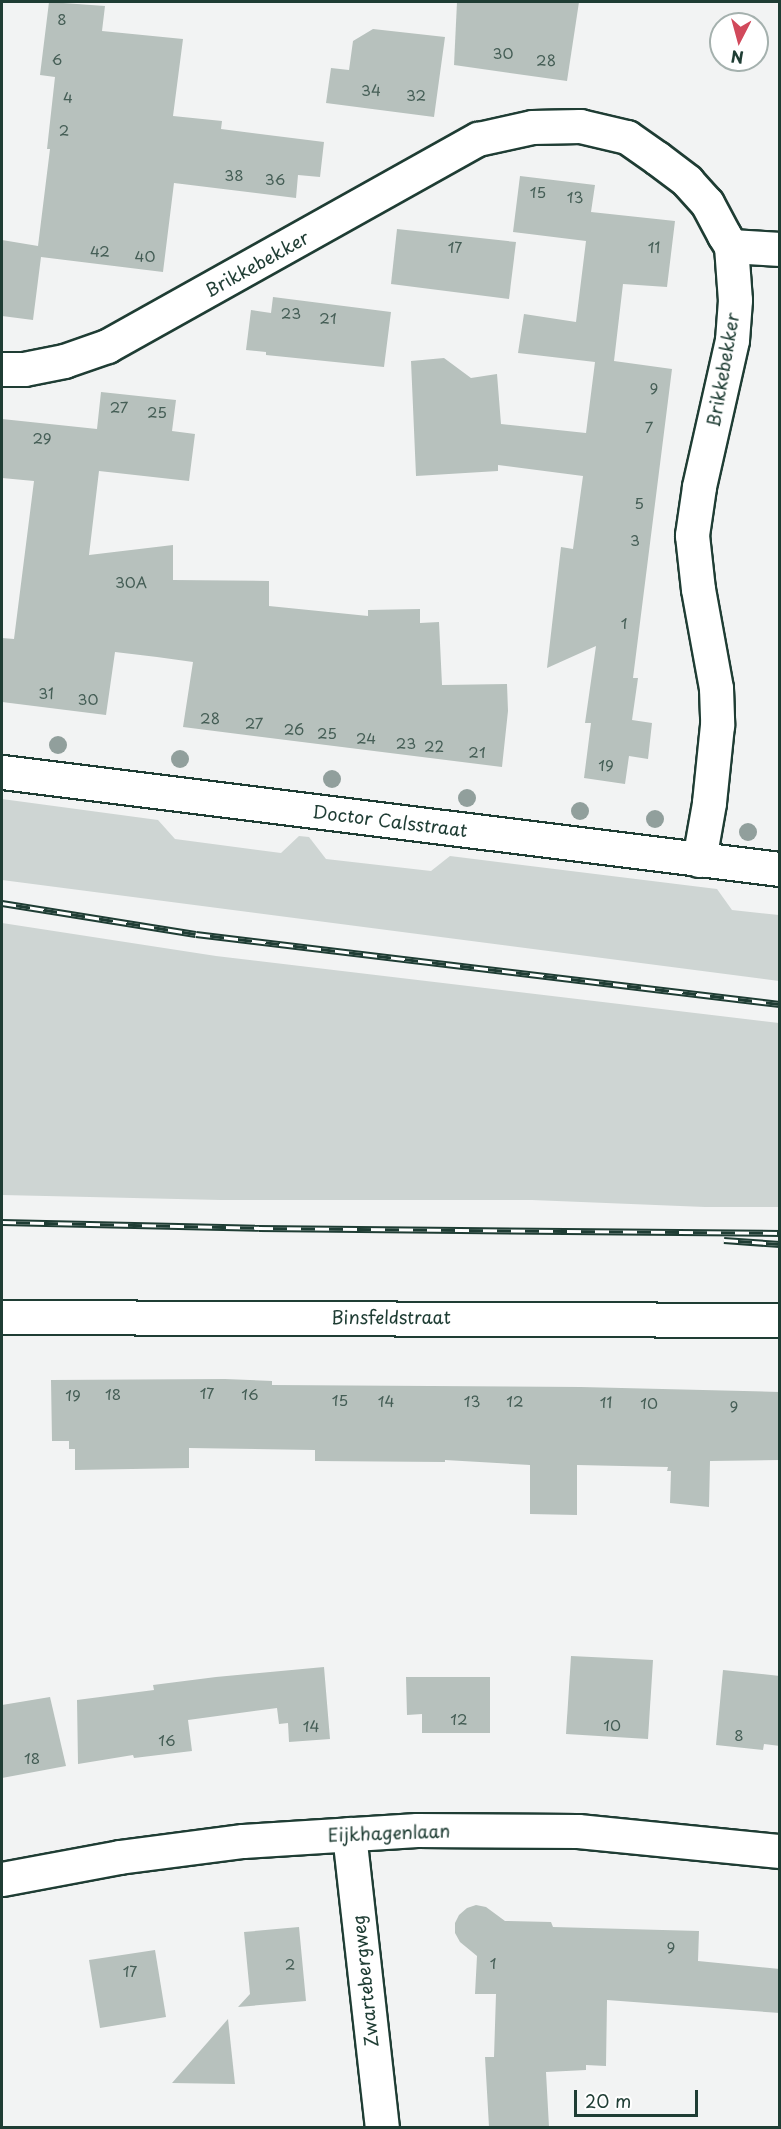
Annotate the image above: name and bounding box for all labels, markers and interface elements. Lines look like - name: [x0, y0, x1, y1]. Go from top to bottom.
- house number: 8: [57, 10, 67, 28]
- north arrow: [709, 12, 769, 72]
- house number: 30: [493, 44, 513, 62]
- text: N: [730, 45, 745, 71]
- house number: 6: [52, 50, 62, 68]
- house number: 28: [536, 51, 556, 69]
- house number: 34: [361, 81, 381, 99]
- house number: 32: [406, 86, 426, 104]
- house number: 4: [63, 88, 73, 106]
- house number: 2: [59, 121, 69, 139]
- house number: 38: [224, 166, 244, 184]
- house number: 36: [265, 170, 285, 188]
- house number: 15: [530, 183, 546, 201]
- house number: 13: [567, 188, 583, 206]
- street label: Brikkebekker: [201, 226, 313, 302]
- house number: 17: [448, 238, 462, 256]
- house number: 11: [648, 238, 660, 256]
- house number: 42: [90, 242, 110, 260]
- house number: 40: [135, 247, 155, 265]
- house number: 23: [281, 304, 301, 322]
- house number: 21: [319, 309, 337, 327]
- street label: Brikkebekker: [702, 311, 744, 429]
- house number: 9: [650, 379, 658, 397]
- house number: 27: [110, 398, 128, 416]
- house number: 25: [147, 403, 167, 421]
- house number: 7: [645, 418, 653, 436]
- house number: 29: [32, 429, 52, 447]
- house number: 5: [634, 494, 644, 512]
- house number: 3: [630, 531, 640, 549]
- house number: 30A: [115, 573, 147, 591]
- house number: 1: [621, 614, 627, 632]
- house number: 31: [38, 684, 54, 702]
- house number: 30: [78, 690, 98, 708]
- house number: 28: [200, 709, 220, 727]
- house number: 27: [245, 714, 263, 732]
- house number: 26: [284, 720, 304, 738]
- house number: 25: [317, 724, 337, 742]
- house number: 24: [356, 729, 376, 747]
- house number: 23: [396, 734, 416, 752]
- house number: 22: [424, 737, 444, 755]
- house number: 21: [468, 743, 486, 761]
- house number: 19: [598, 756, 614, 774]
- street label: Doctor Calsstraat: [312, 801, 468, 841]
- street label: Binsfeldstraat: [331, 1306, 451, 1328]
- house number: 17: [200, 1384, 214, 1402]
- house number: 18: [105, 1385, 121, 1403]
- house number: 16: [241, 1385, 259, 1403]
- house number: 19: [65, 1386, 81, 1404]
- house number: 15: [332, 1391, 348, 1409]
- house number: 14: [378, 1392, 394, 1410]
- house number: 13: [464, 1392, 480, 1410]
- house number: 12: [506, 1392, 524, 1410]
- house number: 11: [600, 1393, 612, 1411]
- house number: 10: [640, 1394, 658, 1412]
- house number: 9: [730, 1397, 738, 1415]
- house number: 12: [450, 1710, 468, 1728]
- house number: 10: [603, 1716, 621, 1734]
- house number: 14: [303, 1717, 319, 1735]
- house number: 8: [734, 1726, 744, 1744]
- house number: 16: [158, 1731, 176, 1749]
- house number: 18: [24, 1749, 40, 1767]
- street label: Eijkhagenlaan: [327, 1820, 451, 1846]
- street label: Zwartebergweg: [347, 1914, 383, 2048]
- house number: 9: [667, 1938, 675, 1956]
- house number: 1: [490, 1954, 496, 1972]
- house number: 2: [285, 1955, 295, 1973]
- house number: 17: [123, 1962, 137, 1980]
- scale bar: [577, 2078, 702, 2116]
- text: 20 m: [585, 2087, 631, 2114]

